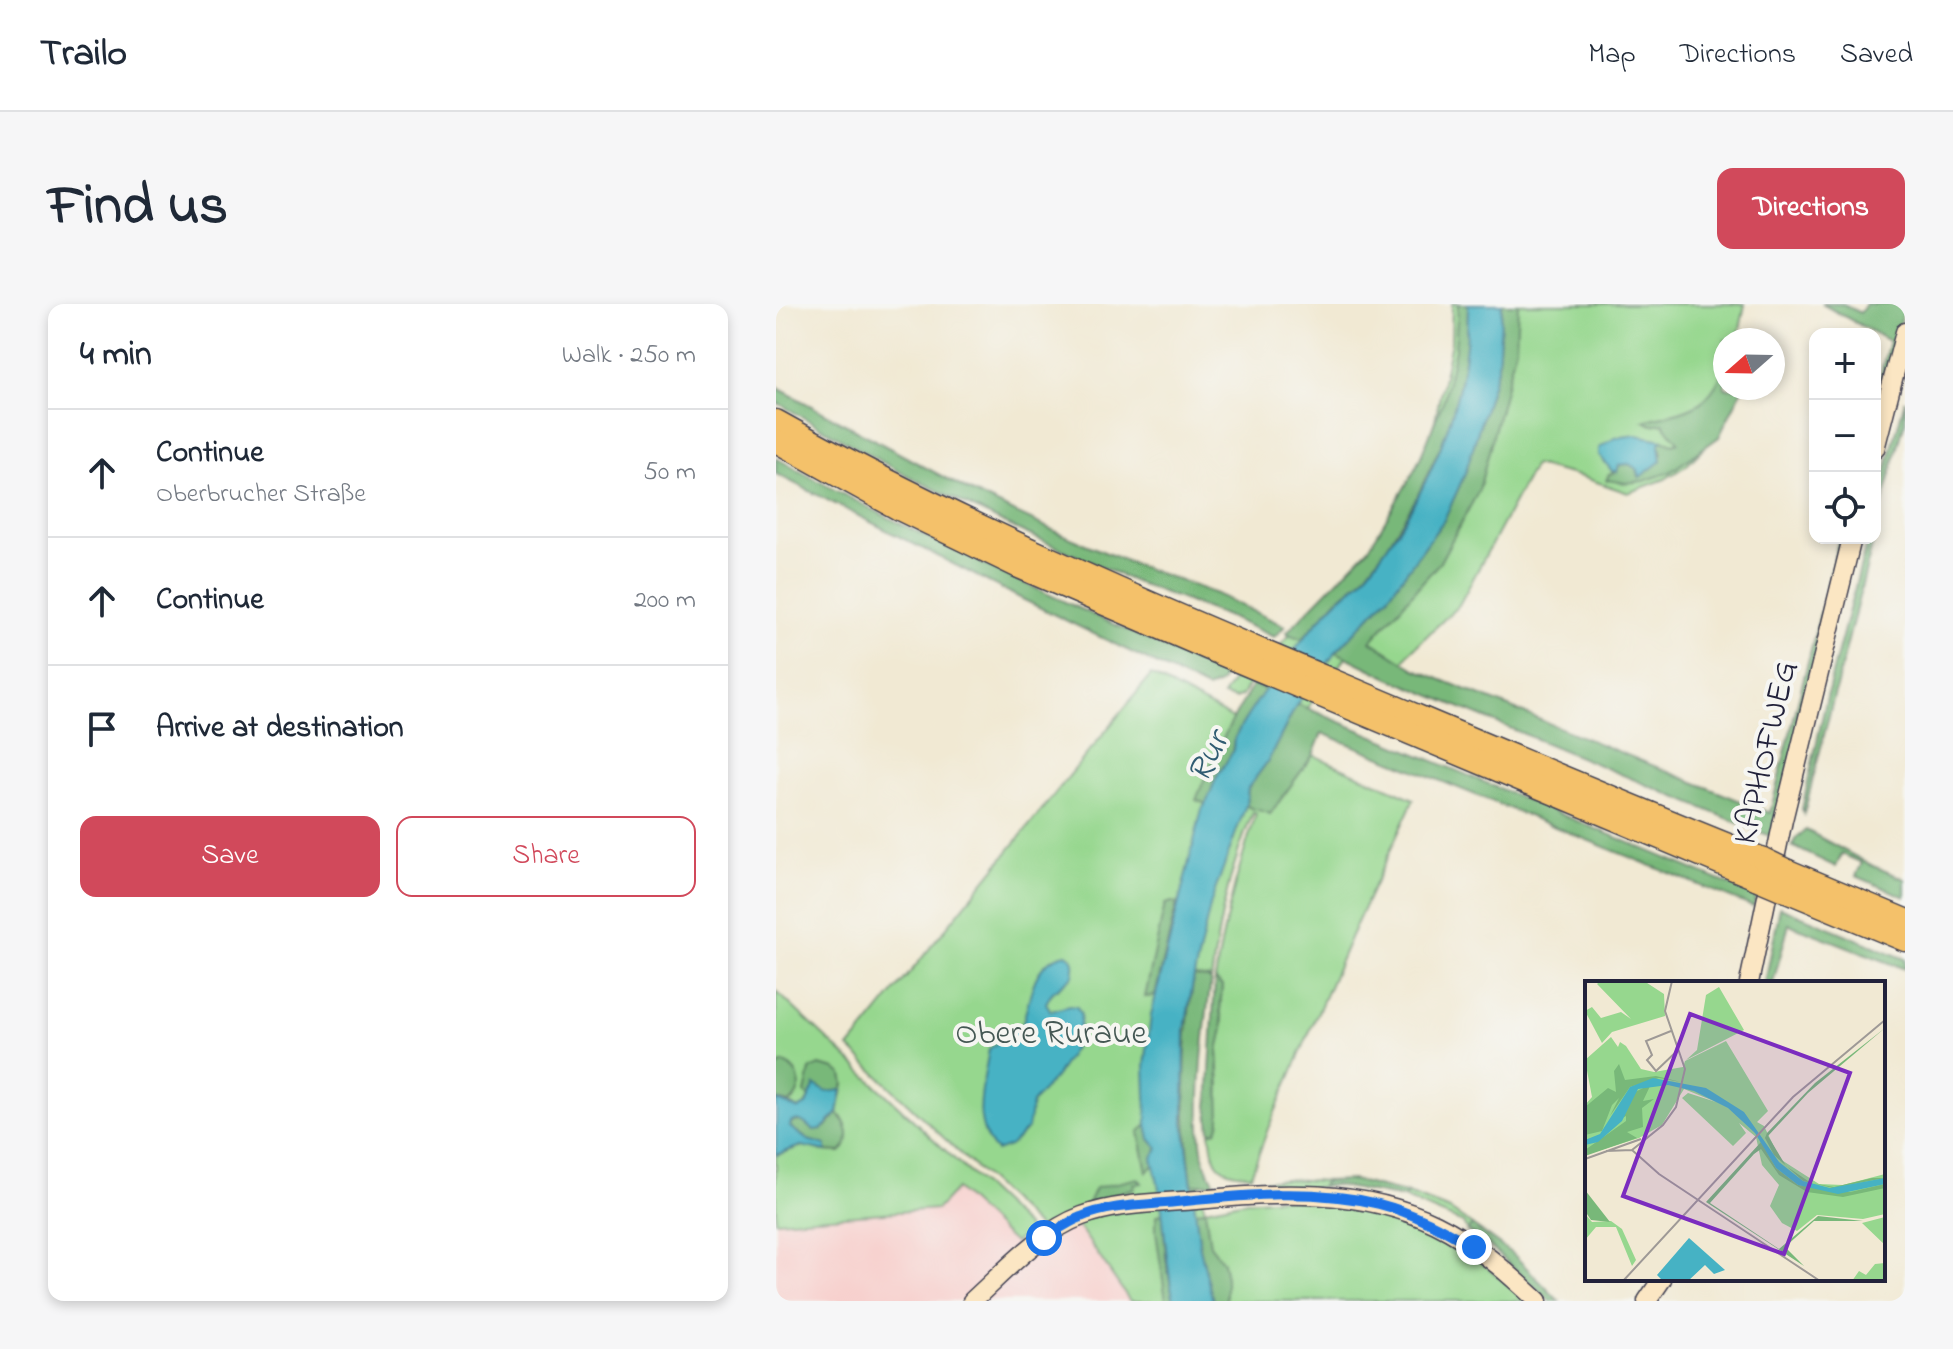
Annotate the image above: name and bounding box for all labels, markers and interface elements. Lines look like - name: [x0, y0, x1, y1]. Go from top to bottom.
- text: Trailo: [40, 27, 127, 83]
- text: Map: [1588, 35, 1636, 76]
- text: Directions: [1680, 35, 1796, 76]
- text: Saved: [1840, 35, 1913, 76]
- text: Find us: [48, 168, 228, 249]
- button: Directions: [1717, 168, 1905, 249]
- north arrow: [1713, 328, 1785, 400]
- map controls: [1809, 328, 1881, 544]
- button: +: [1809, 328, 1881, 400]
- text: 4 min: [80, 331, 152, 381]
- text: Walk · 250 m: [562, 337, 696, 375]
- button: −: [1809, 400, 1881, 472]
- text: Continue: [156, 432, 264, 476]
- icon: ahead: [80, 451, 124, 495]
- text: 50 m: [643, 454, 696, 492]
- button: locate: [1809, 472, 1881, 544]
- text: Oberbrucher Straße: [156, 476, 366, 514]
- icon: ahead: [80, 579, 124, 623]
- text: Continue: [156, 579, 264, 623]
- text: 200 m: [634, 582, 696, 620]
- street label: KAPHOFWEG: [1722, 656, 1812, 850]
- icon: arrive: [80, 707, 124, 751]
- text: Arrive at destination: [156, 707, 404, 751]
- water label: Rur: [1175, 720, 1247, 793]
- button: Save: [80, 816, 380, 897]
- button: Share: [396, 816, 696, 897]
- inset map: [1585, 981, 1885, 1281]
- park label: Obere Ruraue: [955, 1010, 1147, 1060]
- route start: [1026, 1220, 1062, 1256]
- route end: [1456, 1229, 1492, 1265]

